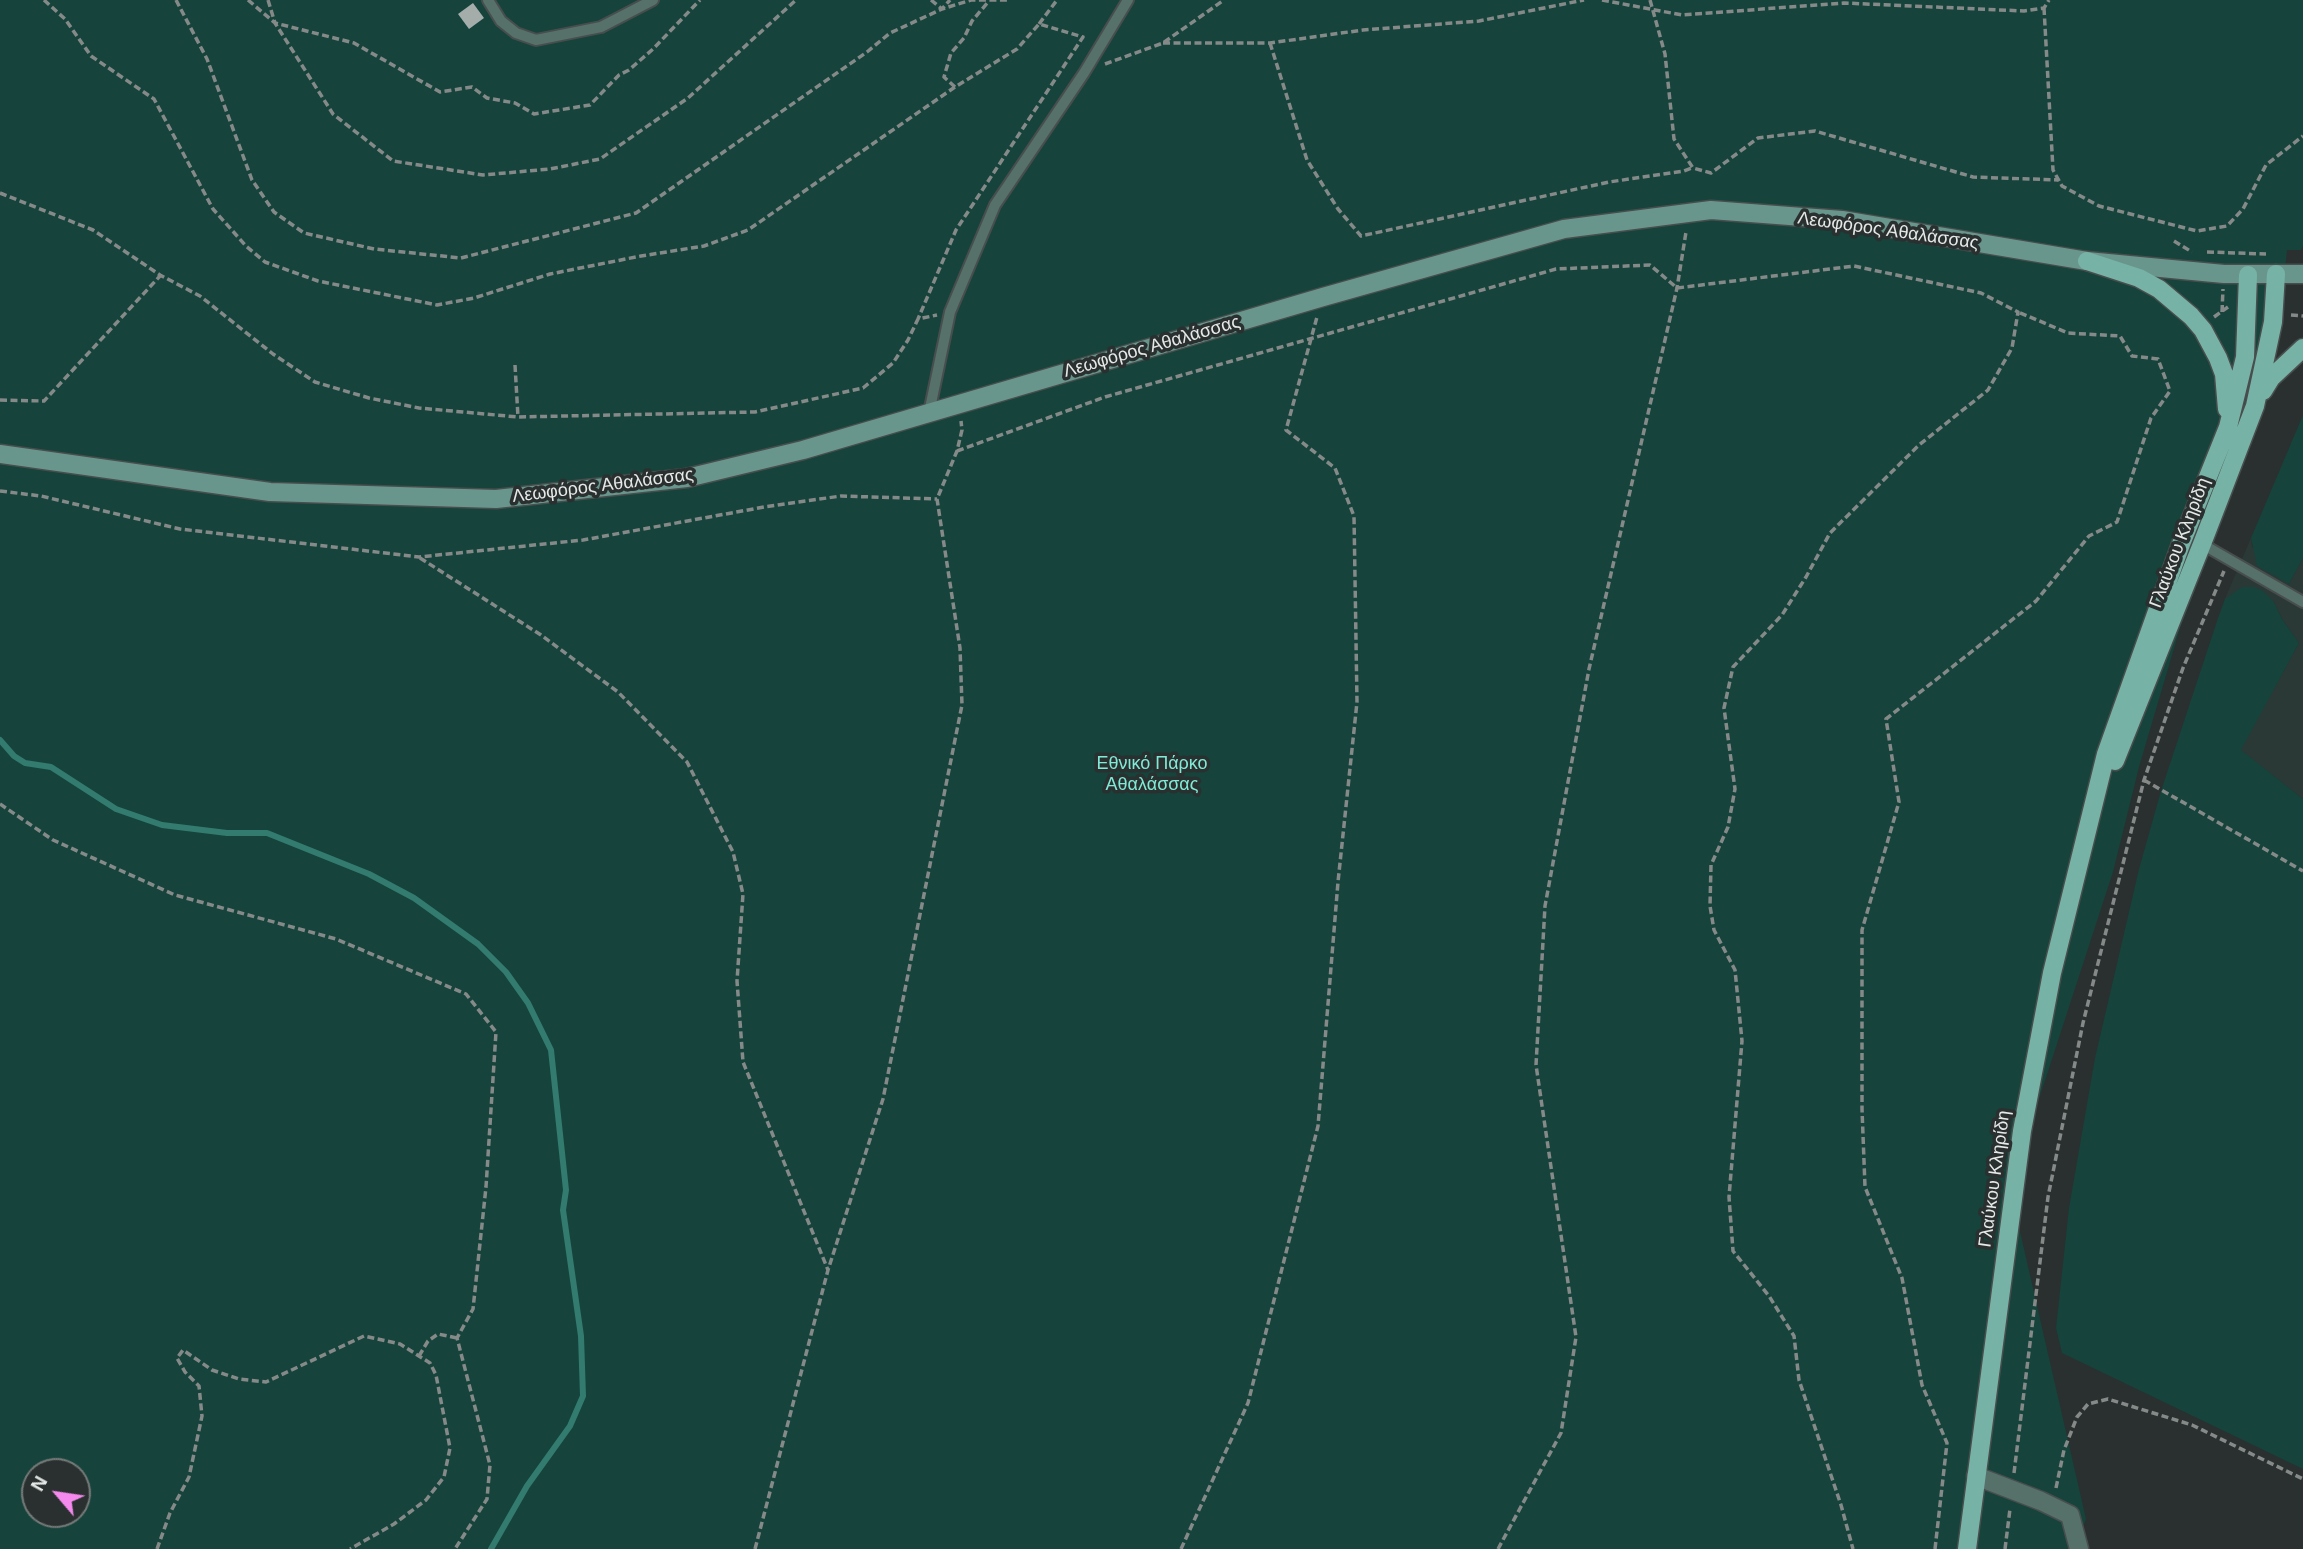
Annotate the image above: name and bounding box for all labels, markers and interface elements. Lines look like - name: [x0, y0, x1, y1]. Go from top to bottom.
- street label: Λεωφόρος Αθαλάσσας: [1796, 208, 1980, 254]
- street label: Λεωφόρος Αθαλάσσας: [1061, 311, 1243, 383]
- street label: Λεωφόρος Αθαλάσσας: [511, 464, 695, 508]
- street label: Γλαύκου Κληρίδη: [2145, 475, 2215, 611]
- park label: Εθνικό Πάρκο Αθαλάσσας: [1096, 753, 1208, 796]
- street label: Γλαύκου Κληρίδη: [1975, 1109, 2015, 1249]
- north arrow: [21, 1458, 91, 1528]
- text: N: [26, 1472, 51, 1495]

